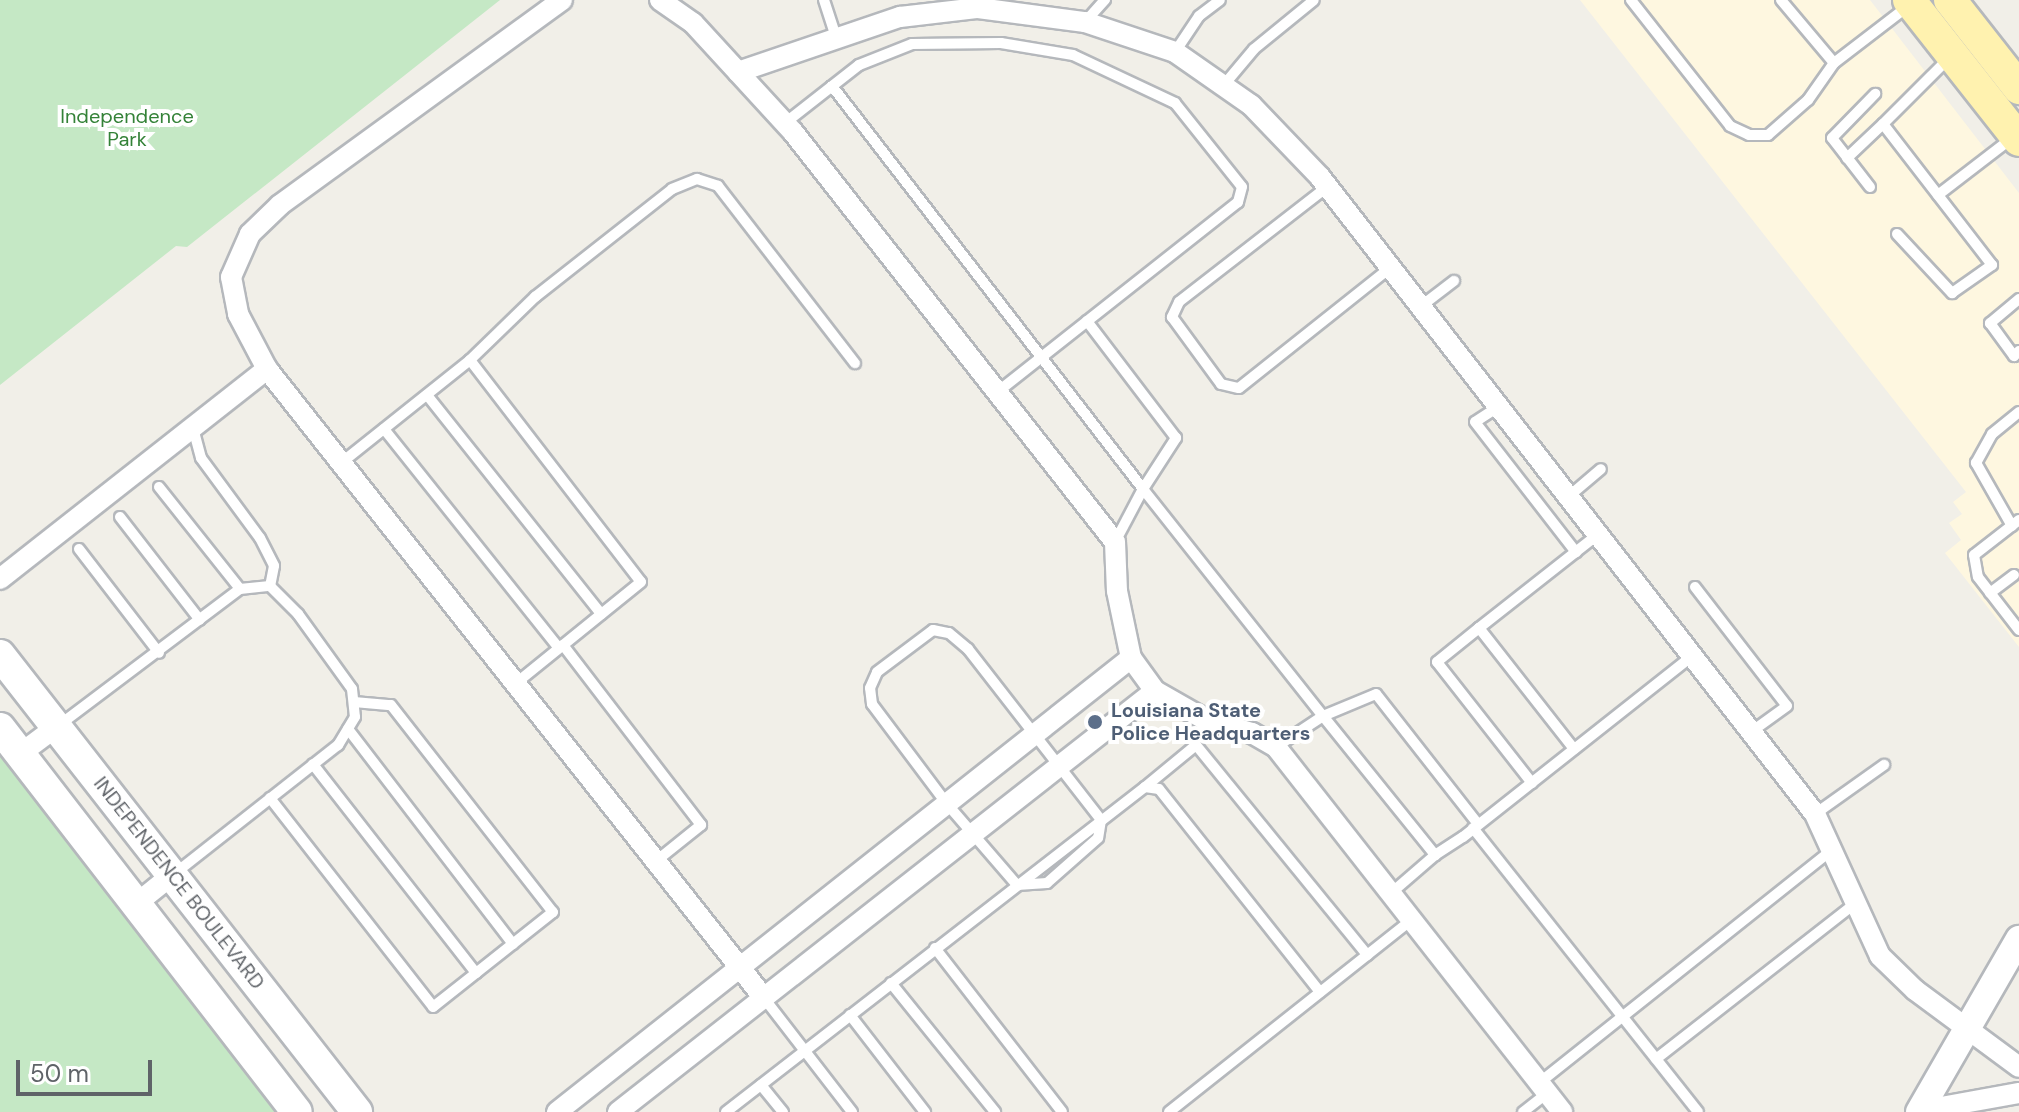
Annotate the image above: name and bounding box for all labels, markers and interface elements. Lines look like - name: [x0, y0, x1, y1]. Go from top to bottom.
- park label: Independence Park: [60, 104, 194, 151]
- place label: Louisiana State Police Headquarters: [1111, 698, 1310, 745]
- marker: Louisiana State Police Headquarters: [1086, 713, 1104, 731]
- street label: INDEPENDENCE BOULEVARD: [89, 772, 269, 994]
- scale bar: [20, 1044, 156, 1094]
- text: 50 m: [30, 1058, 89, 1089]

